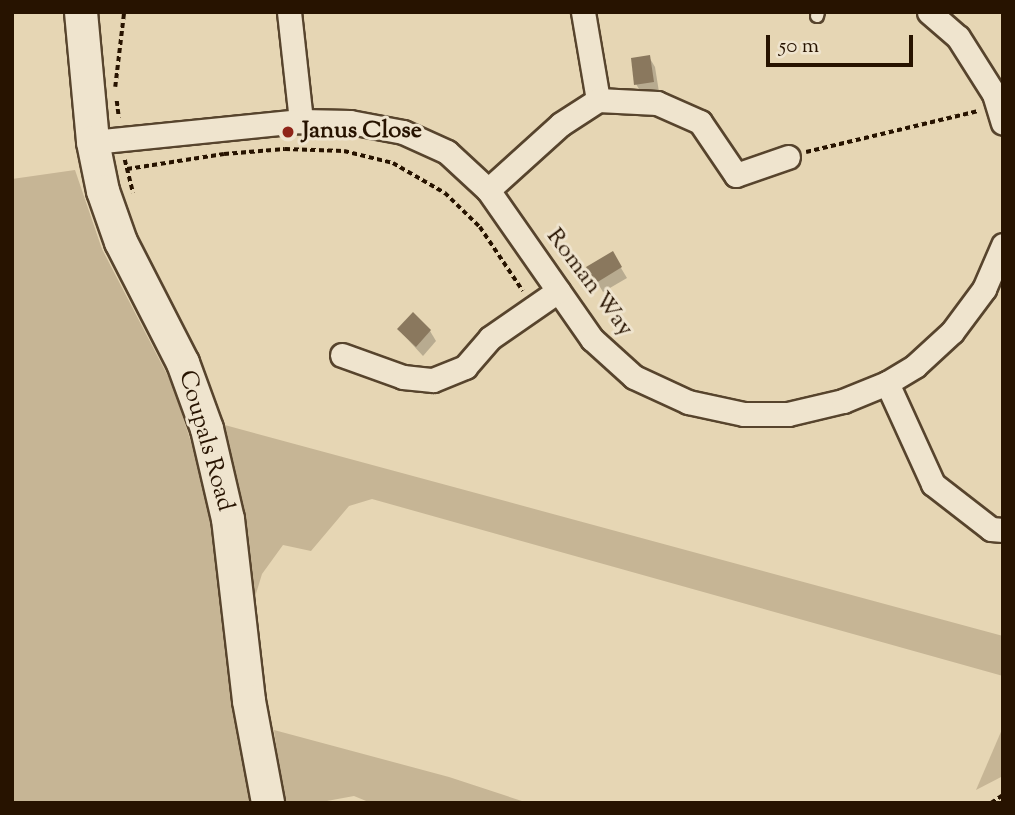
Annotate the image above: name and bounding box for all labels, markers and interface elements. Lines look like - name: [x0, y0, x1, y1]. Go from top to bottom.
- scale bar: [770, 21, 917, 65]
- text: 50 m: [779, 32, 819, 62]
- place label: Janus Close: [302, 118, 422, 146]
- marker: Janus Close: [280, 124, 296, 140]
- street label: Roman Way: [539, 223, 639, 343]
- street label: Coupals Road: [171, 367, 239, 515]

